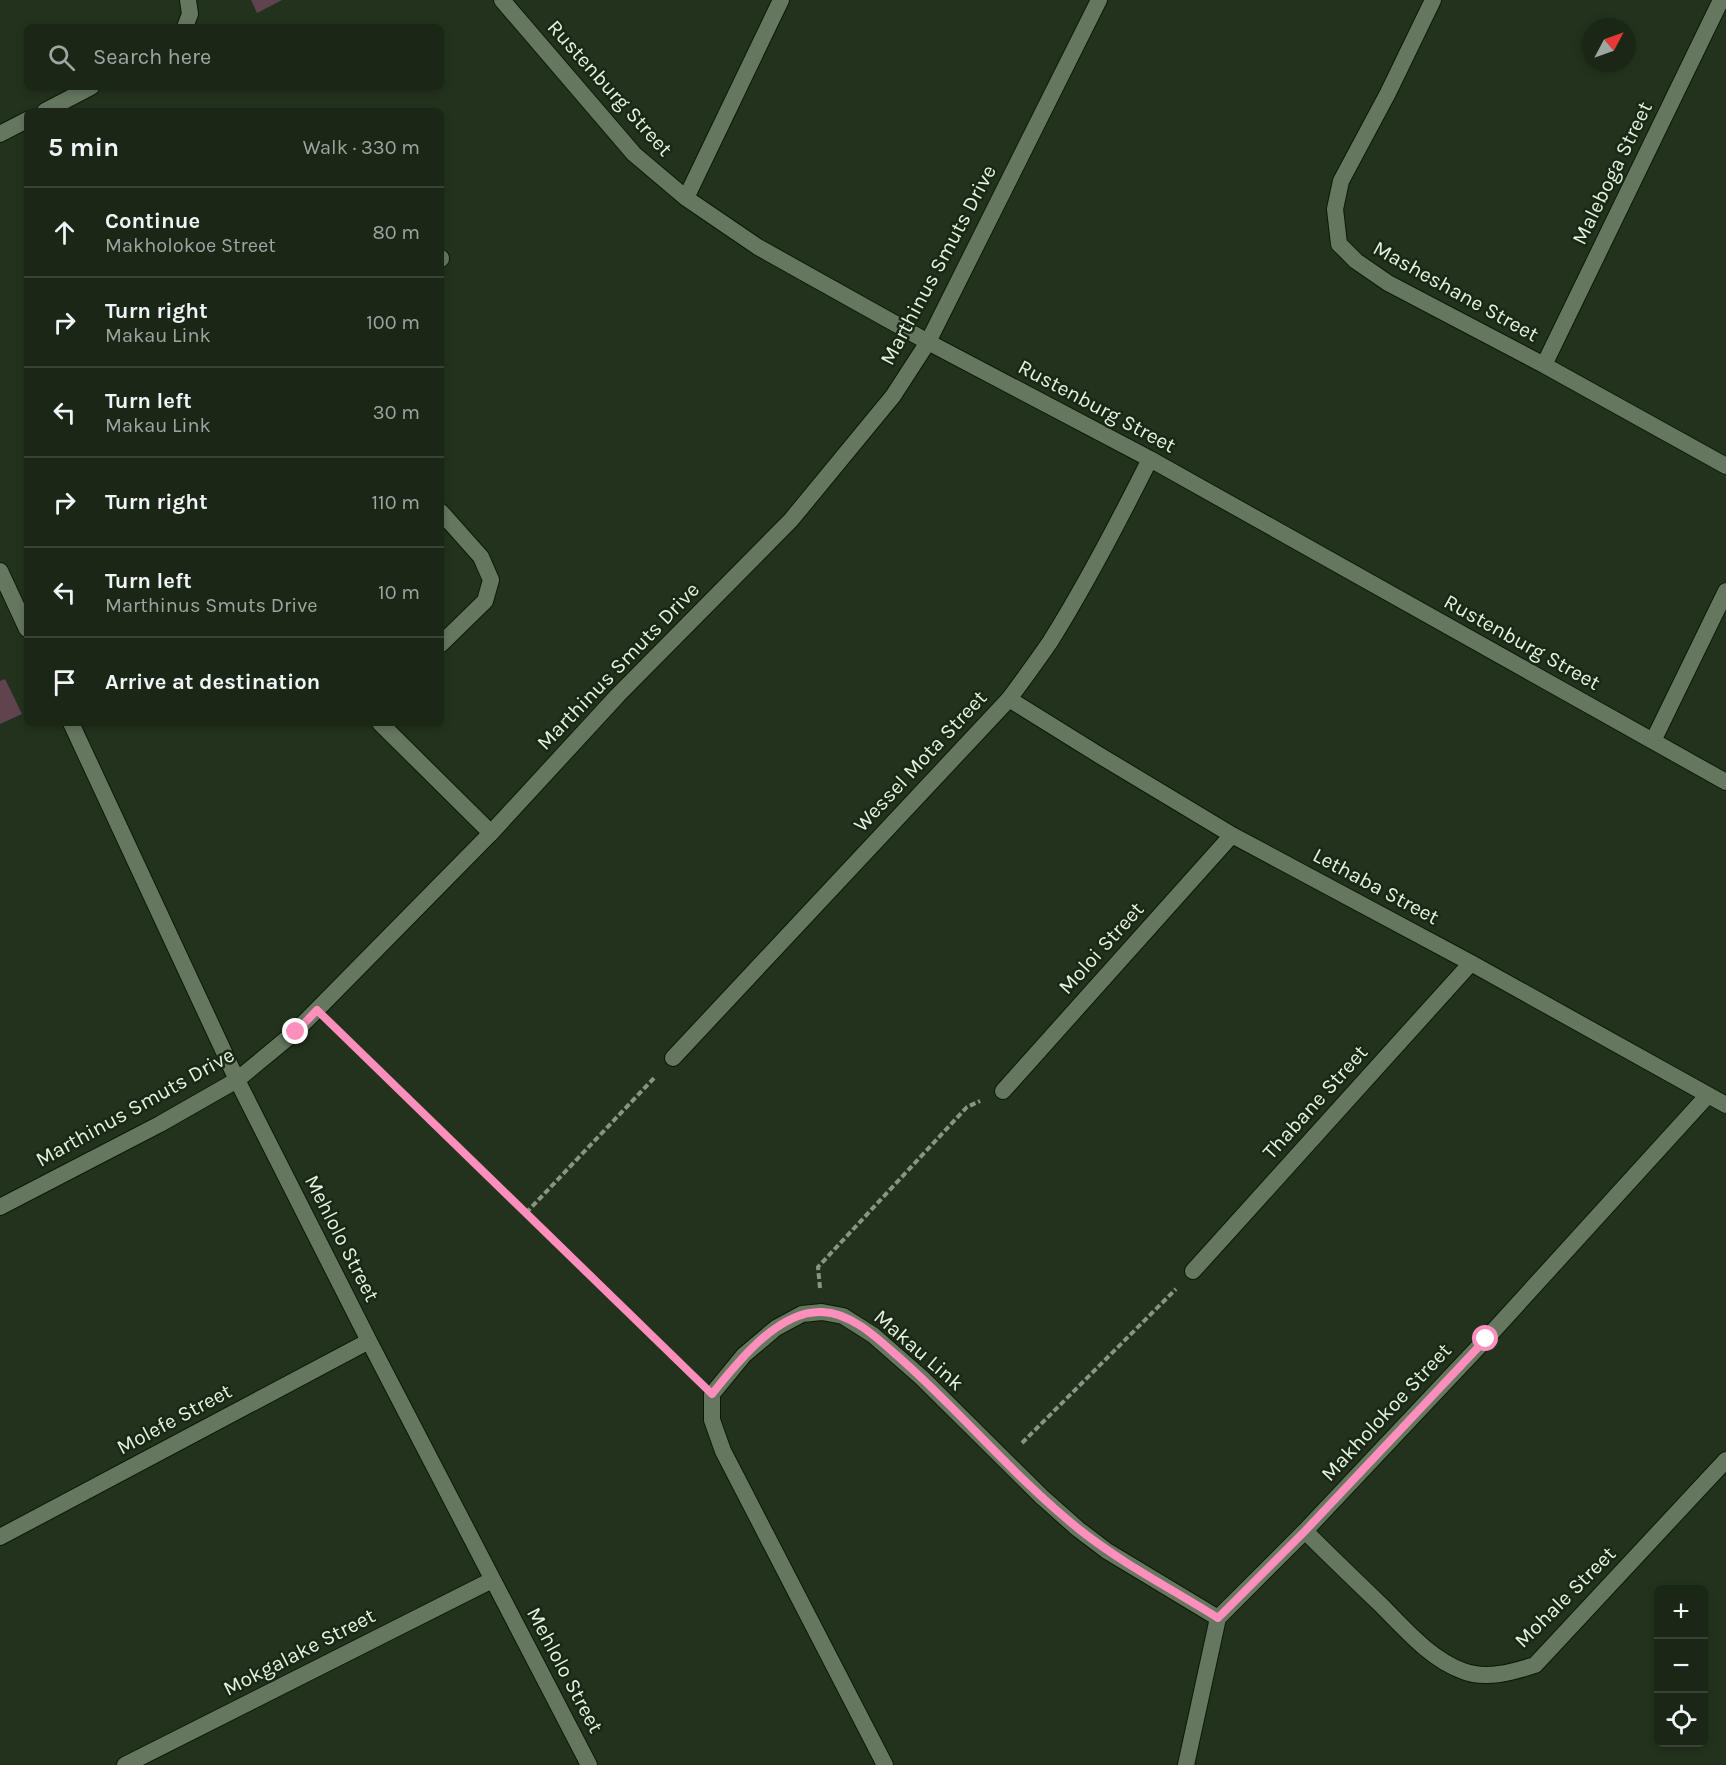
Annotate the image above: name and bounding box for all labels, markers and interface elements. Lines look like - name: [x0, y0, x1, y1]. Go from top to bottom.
- street label: Rustenburg Street: [543, 15, 677, 161]
- north arrow: [1582, 18, 1636, 72]
- search box: [24, 24, 444, 90]
- icon: search: [45, 41, 78, 74]
- text: Search here: [93, 44, 211, 70]
- street label: Maleboga Street: [1567, 98, 1657, 248]
- text: 5 min: [48, 132, 119, 163]
- text: Walk · 330 m: [303, 136, 420, 159]
- street label: Marthinus Smuts Drive: [875, 161, 1001, 369]
- text: Continue: [105, 208, 200, 234]
- icon: ahead: [48, 216, 81, 249]
- text: 80 m: [372, 221, 420, 244]
- text: Makholokoe Street: [105, 234, 276, 257]
- street label: Masheshane Street: [1369, 236, 1543, 346]
- text: Turn right: [105, 298, 208, 324]
- icon: right: [48, 306, 81, 339]
- text: 100 m: [366, 311, 420, 334]
- text: Makau Link: [105, 324, 211, 347]
- street label: Rustenburg Street: [1014, 354, 1180, 458]
- text: Turn left: [105, 388, 192, 414]
- icon: left: [48, 396, 81, 429]
- text: 30 m: [373, 401, 420, 424]
- text: Makau Link: [105, 414, 211, 437]
- icon: right: [48, 486, 81, 519]
- text: Turn right: [105, 489, 208, 515]
- text: 110 m: [371, 491, 420, 514]
- text: Turn left: [105, 568, 192, 594]
- icon: left: [48, 576, 81, 609]
- street label: Marthinus Smuts Drive: [532, 577, 704, 755]
- text: 10 m: [378, 581, 420, 604]
- street label: Rustenburg Street: [1440, 589, 1604, 695]
- text: Marthinus Smuts Drive: [105, 594, 318, 617]
- icon: arrive: [48, 666, 81, 699]
- text: Arrive at destination: [105, 669, 320, 695]
- street label: Wessel Mota Street: [848, 685, 992, 836]
- street label: Lethaba Street: [1309, 843, 1443, 929]
- street label: Moloi Street: [1053, 897, 1149, 999]
- route end: [282, 1018, 308, 1044]
- street label: Thabane Street: [1258, 1040, 1372, 1164]
- street label: Marthinus Smuts Drive: [32, 1042, 238, 1172]
- street label: Mehlolo Street: [300, 1171, 384, 1305]
- street label: Makau Link: [869, 1305, 969, 1396]
- route start: [1472, 1325, 1498, 1351]
- street label: Makholokoe Street: [1316, 1338, 1456, 1486]
- street label: Molefe Street: [112, 1379, 236, 1459]
- street label: Mohale Street: [1510, 1541, 1621, 1652]
- map controls: [1654, 1585, 1708, 1747]
- button: +: [1654, 1585, 1708, 1639]
- street label: Mokgalake Street: [219, 1603, 379, 1701]
- street label: Mehlolo Street: [522, 1603, 608, 1737]
- button: −: [1654, 1639, 1708, 1693]
- button: locate: [1654, 1693, 1708, 1747]

